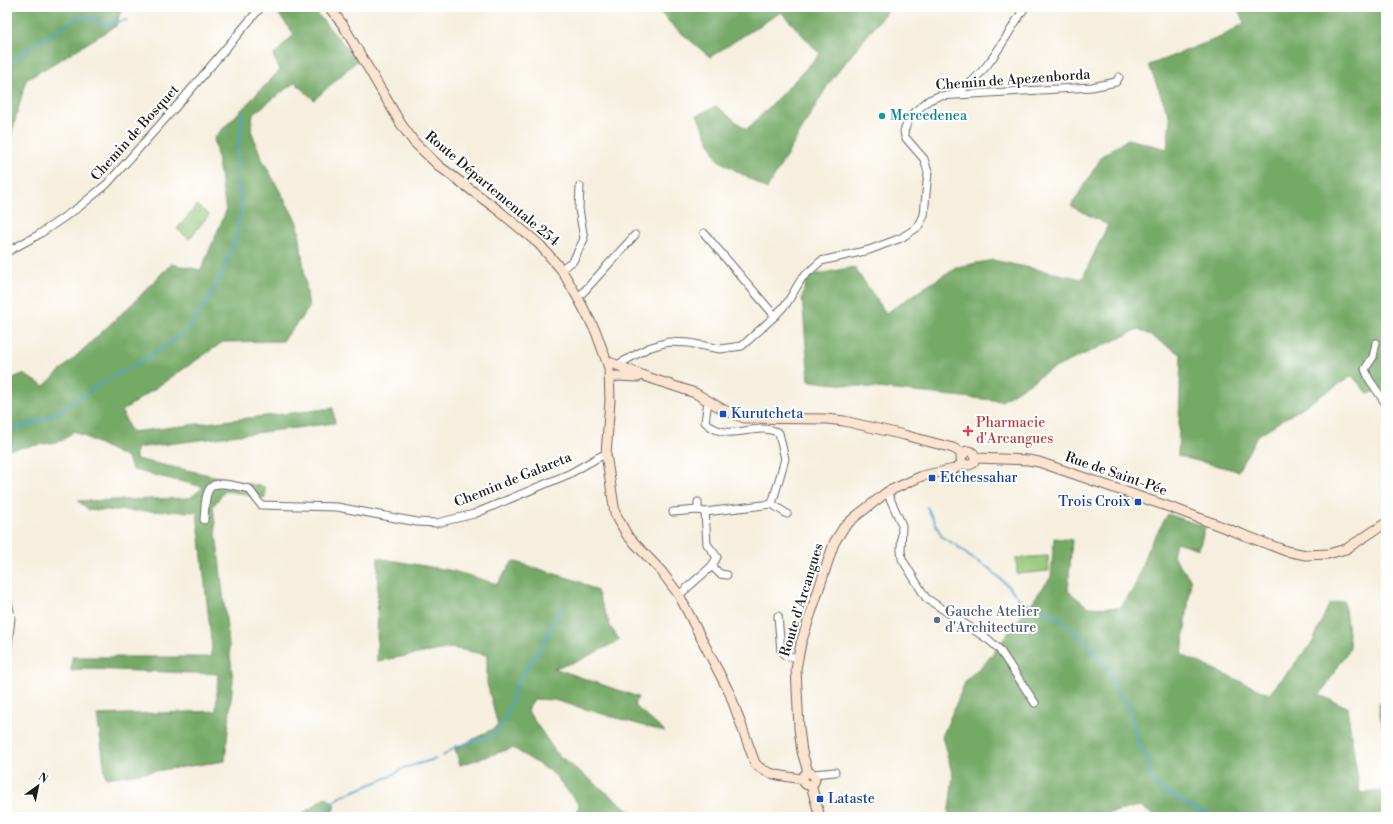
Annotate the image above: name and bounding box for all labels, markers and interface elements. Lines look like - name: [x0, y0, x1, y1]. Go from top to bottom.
- street label: Chemin de Apezenborda: [935, 66, 1092, 94]
- street label: Chemin de Bosquet: [87, 81, 183, 185]
- place label: Mercedenea: [890, 107, 968, 125]
- marker: Mercedenea: [877, 111, 887, 121]
- street label: Route Départementale 254: [421, 127, 563, 251]
- place label: Kurutcheta: [731, 405, 804, 423]
- marker: Kurutcheta: [718, 409, 728, 419]
- place label: Pharmacie d'Arcangues: [976, 414, 1054, 448]
- marker: Pharmacie d'Arcangues: [963, 426, 973, 436]
- street label: Chemin de Galareta: [452, 448, 575, 512]
- street label: Rue de Saint-Pée: [1063, 448, 1169, 500]
- place label: Etchessahar: [940, 469, 1018, 487]
- marker: Etchessahar: [927, 473, 937, 483]
- place label: Trois Croix: [1058, 493, 1131, 511]
- marker: Trois Croix: [1133, 497, 1143, 507]
- street label: Route d'Arcangues: [776, 541, 828, 659]
- place label: Gauche Atelier d'Architecture: [945, 603, 1039, 637]
- marker: Gauche Atelier d'Architecture: [932, 615, 942, 625]
- north arrow: [18, 766, 58, 806]
- text: N: [35, 770, 51, 787]
- place label: Lataste: [828, 790, 875, 808]
- marker: Lataste: [815, 794, 825, 804]

